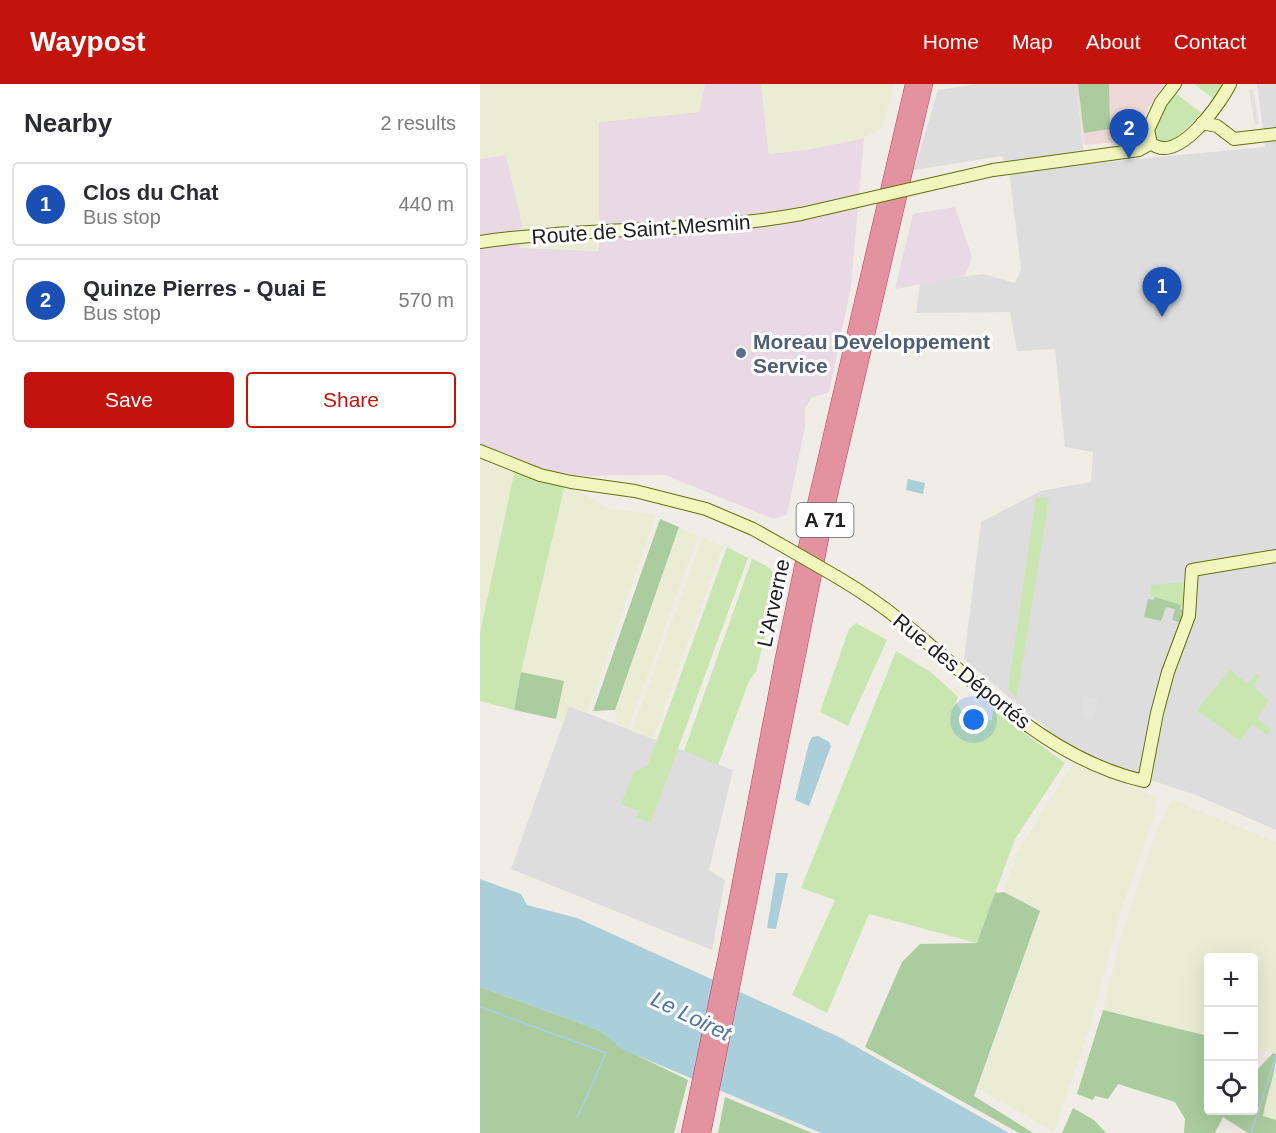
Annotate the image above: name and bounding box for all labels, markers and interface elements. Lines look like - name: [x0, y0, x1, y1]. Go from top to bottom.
- text: Waypost: [30, 26, 146, 57]
- text: Home: [923, 30, 979, 53]
- text: Map: [1012, 30, 1053, 53]
- text: About: [1086, 30, 1141, 53]
- text: Contact: [1174, 30, 1246, 53]
- text: Nearby: [24, 108, 112, 138]
- pin: 2: [1110, 110, 1148, 159]
- text: 2 results: [380, 112, 456, 134]
- text: Clos du Chat: [83, 180, 219, 205]
- text: 1: [40, 193, 51, 215]
- text: 440 m: [398, 193, 454, 215]
- text: Bus stop: [83, 206, 161, 228]
- street label: Route de Saint-Mesmin: [531, 210, 751, 248]
- pin: 1: [1142, 268, 1182, 317]
- text: Quinze Pierres - Quai E: [83, 276, 326, 301]
- text: 2: [40, 289, 51, 311]
- text: 570 m: [398, 289, 454, 311]
- text: Bus stop: [83, 302, 161, 324]
- place label: Moreau Developpement Service: [753, 330, 990, 377]
- marker: Moreau Developpement Service: [734, 346, 748, 360]
- button: Save: [24, 372, 234, 428]
- button: Share: [246, 372, 456, 428]
- road number: A 71: [796, 503, 854, 537]
- street label: L'Arverne: [752, 557, 794, 649]
- street label: Rue des Déportés: [889, 609, 1035, 733]
- your location: [959, 705, 988, 734]
- map controls: [1204, 953, 1258, 1115]
- button: +: [1204, 953, 1258, 1007]
- water label: Le Loiret: [647, 986, 736, 1046]
- button: −: [1204, 1007, 1258, 1061]
- button: locate: [1204, 1061, 1258, 1115]

